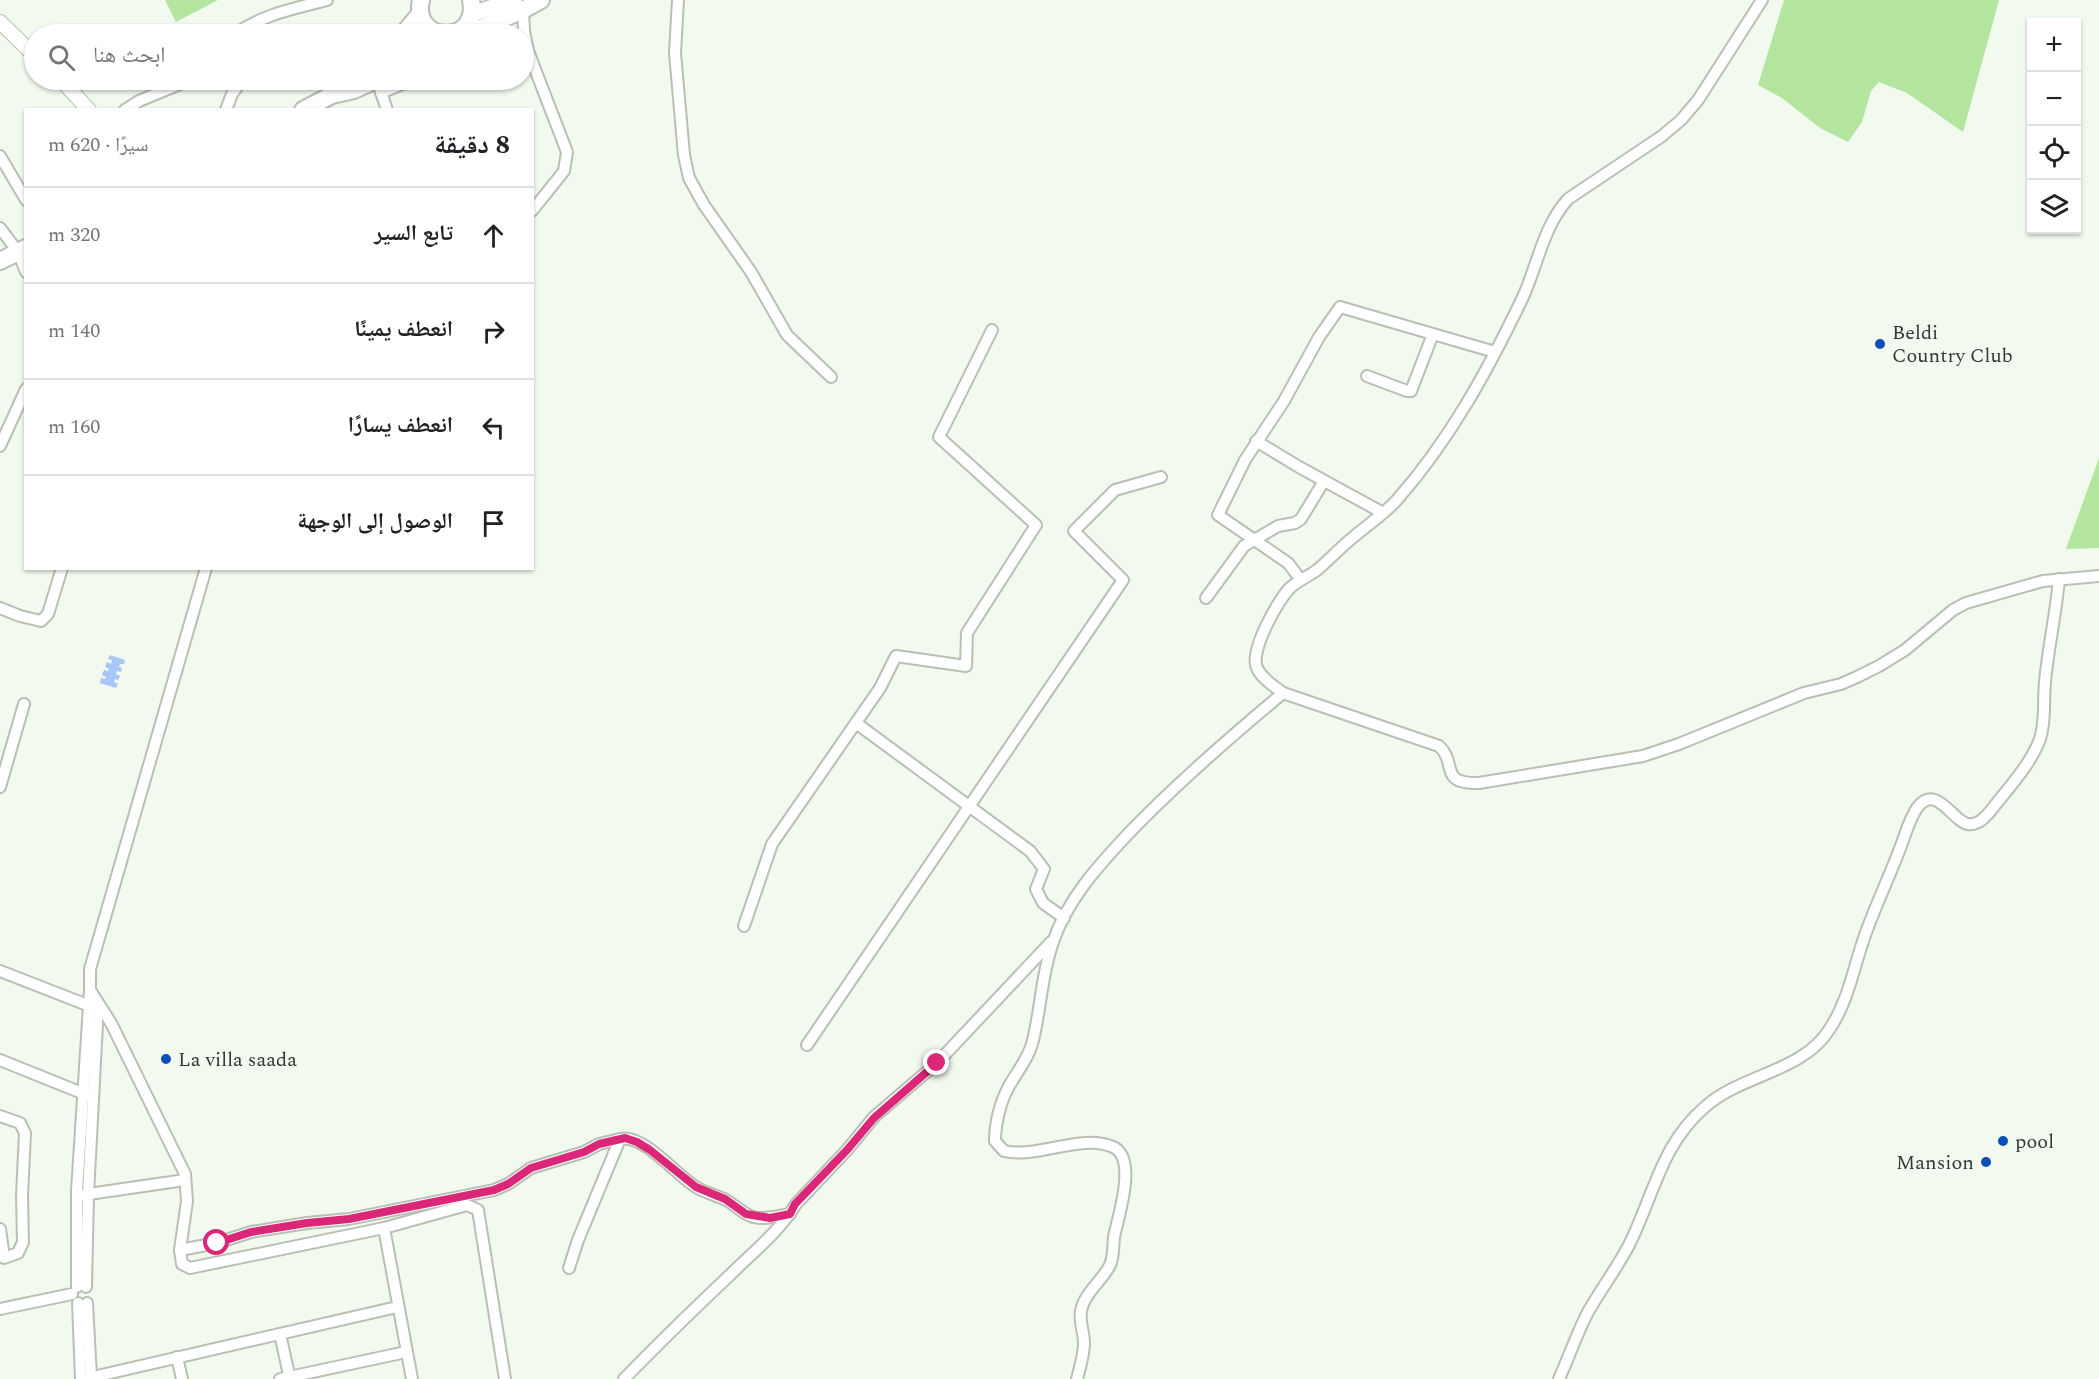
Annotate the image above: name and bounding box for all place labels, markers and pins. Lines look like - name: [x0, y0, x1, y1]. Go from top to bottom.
- place label: Beldi Country Club: [1892, 318, 2013, 371]
- marker: Beldi Country Club: [1873, 337, 1887, 351]
- place label: La villa saada: [178, 1045, 297, 1075]
- marker: La villa saada: [159, 1052, 173, 1066]
- place label: pool: [2015, 1127, 2054, 1157]
- marker: pool: [1996, 1134, 2010, 1148]
- place label: Mansion: [1896, 1148, 1974, 1178]
- marker: Mansion: [1979, 1155, 1993, 1169]

